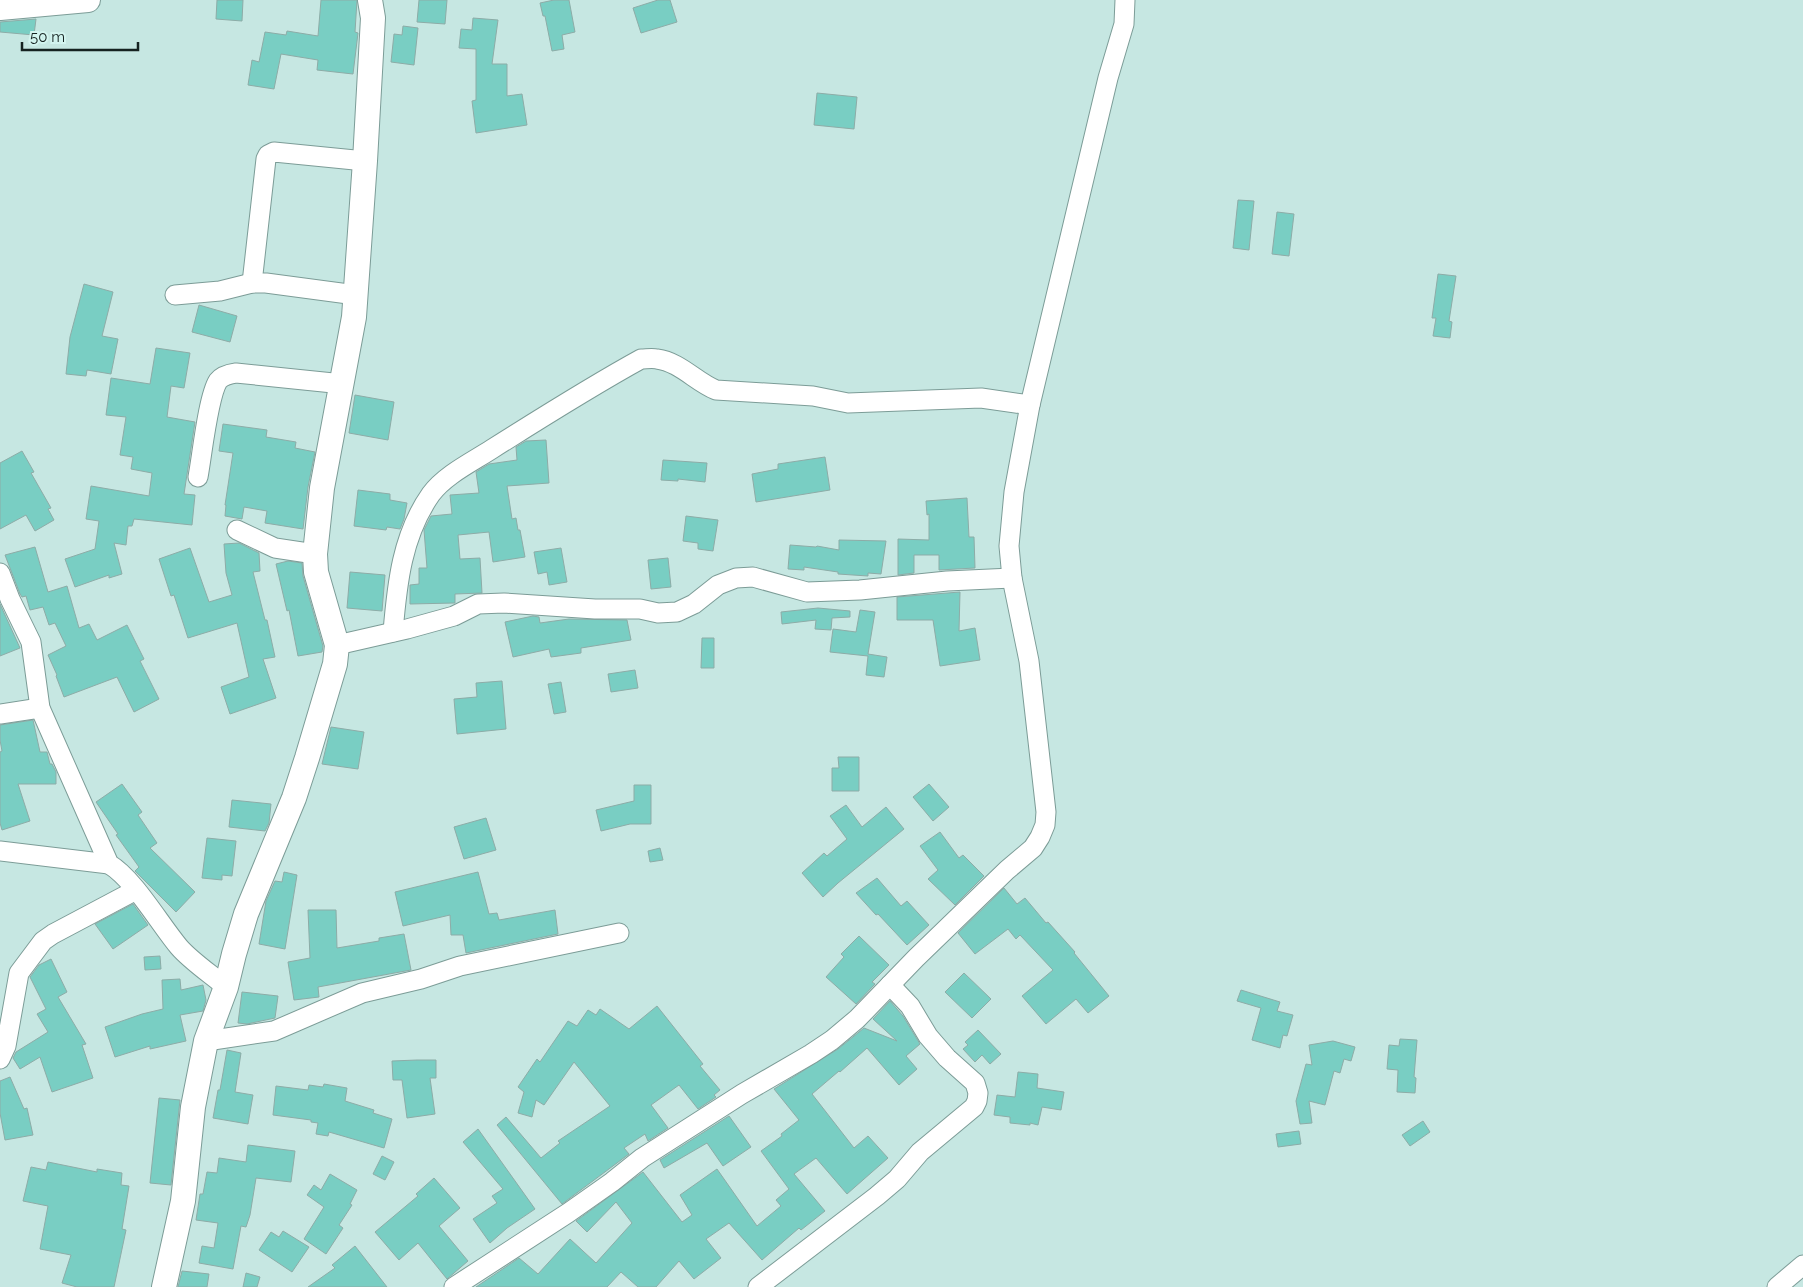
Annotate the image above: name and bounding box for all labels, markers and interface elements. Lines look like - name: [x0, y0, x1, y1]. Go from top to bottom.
- scale bar: [22, 20, 139, 52]
- text: 50 m: [30, 28, 65, 46]

